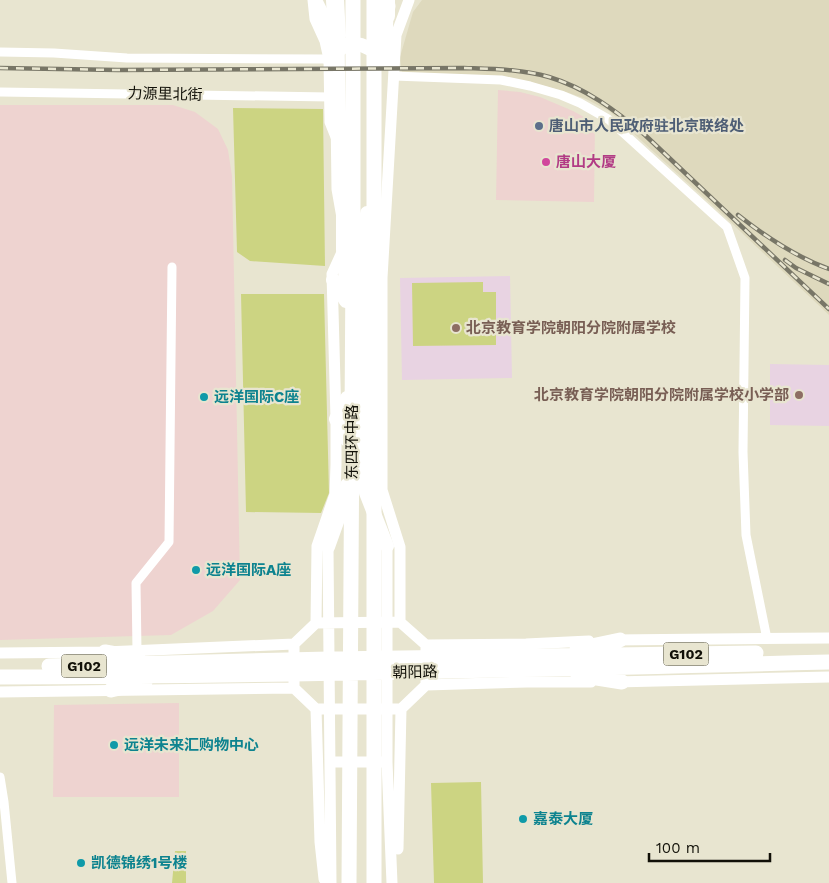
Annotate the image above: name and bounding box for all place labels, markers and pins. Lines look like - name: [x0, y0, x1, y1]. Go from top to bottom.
- place label: 唐山市人民政府驻北京联络处: [549, 117, 744, 135]
- marker: 唐山市人民政府驻北京联络处: [533, 120, 545, 132]
- place label: 唐山大厦: [556, 153, 616, 171]
- marker: 唐山大厦: [540, 156, 552, 168]
- place label: 北京教育学院朝阳分院附属学校: [466, 319, 676, 337]
- marker: 北京教育学院朝阳分院附属学校: [450, 322, 462, 334]
- place label: 北京教育学院朝阳分院附属学校小学部: [534, 386, 789, 404]
- place label: 远洋国际C座: [214, 388, 299, 406]
- marker: 北京教育学院朝阳分院附属学校小学部: [793, 389, 805, 401]
- marker: 远洋国际C座: [198, 391, 210, 403]
- place label: 远洋国际A座: [206, 561, 291, 579]
- marker: 远洋国际A座: [190, 564, 202, 576]
- place label: 远洋未来汇购物中心: [124, 736, 259, 754]
- marker: 远洋未来汇购物中心: [108, 739, 120, 751]
- place label: 嘉泰大厦: [533, 810, 593, 828]
- marker: 嘉泰大厦: [517, 813, 529, 825]
- place label: 凯德锦绣1号楼: [91, 854, 187, 872]
- marker: 凯德锦绣1号楼: [75, 857, 87, 869]

